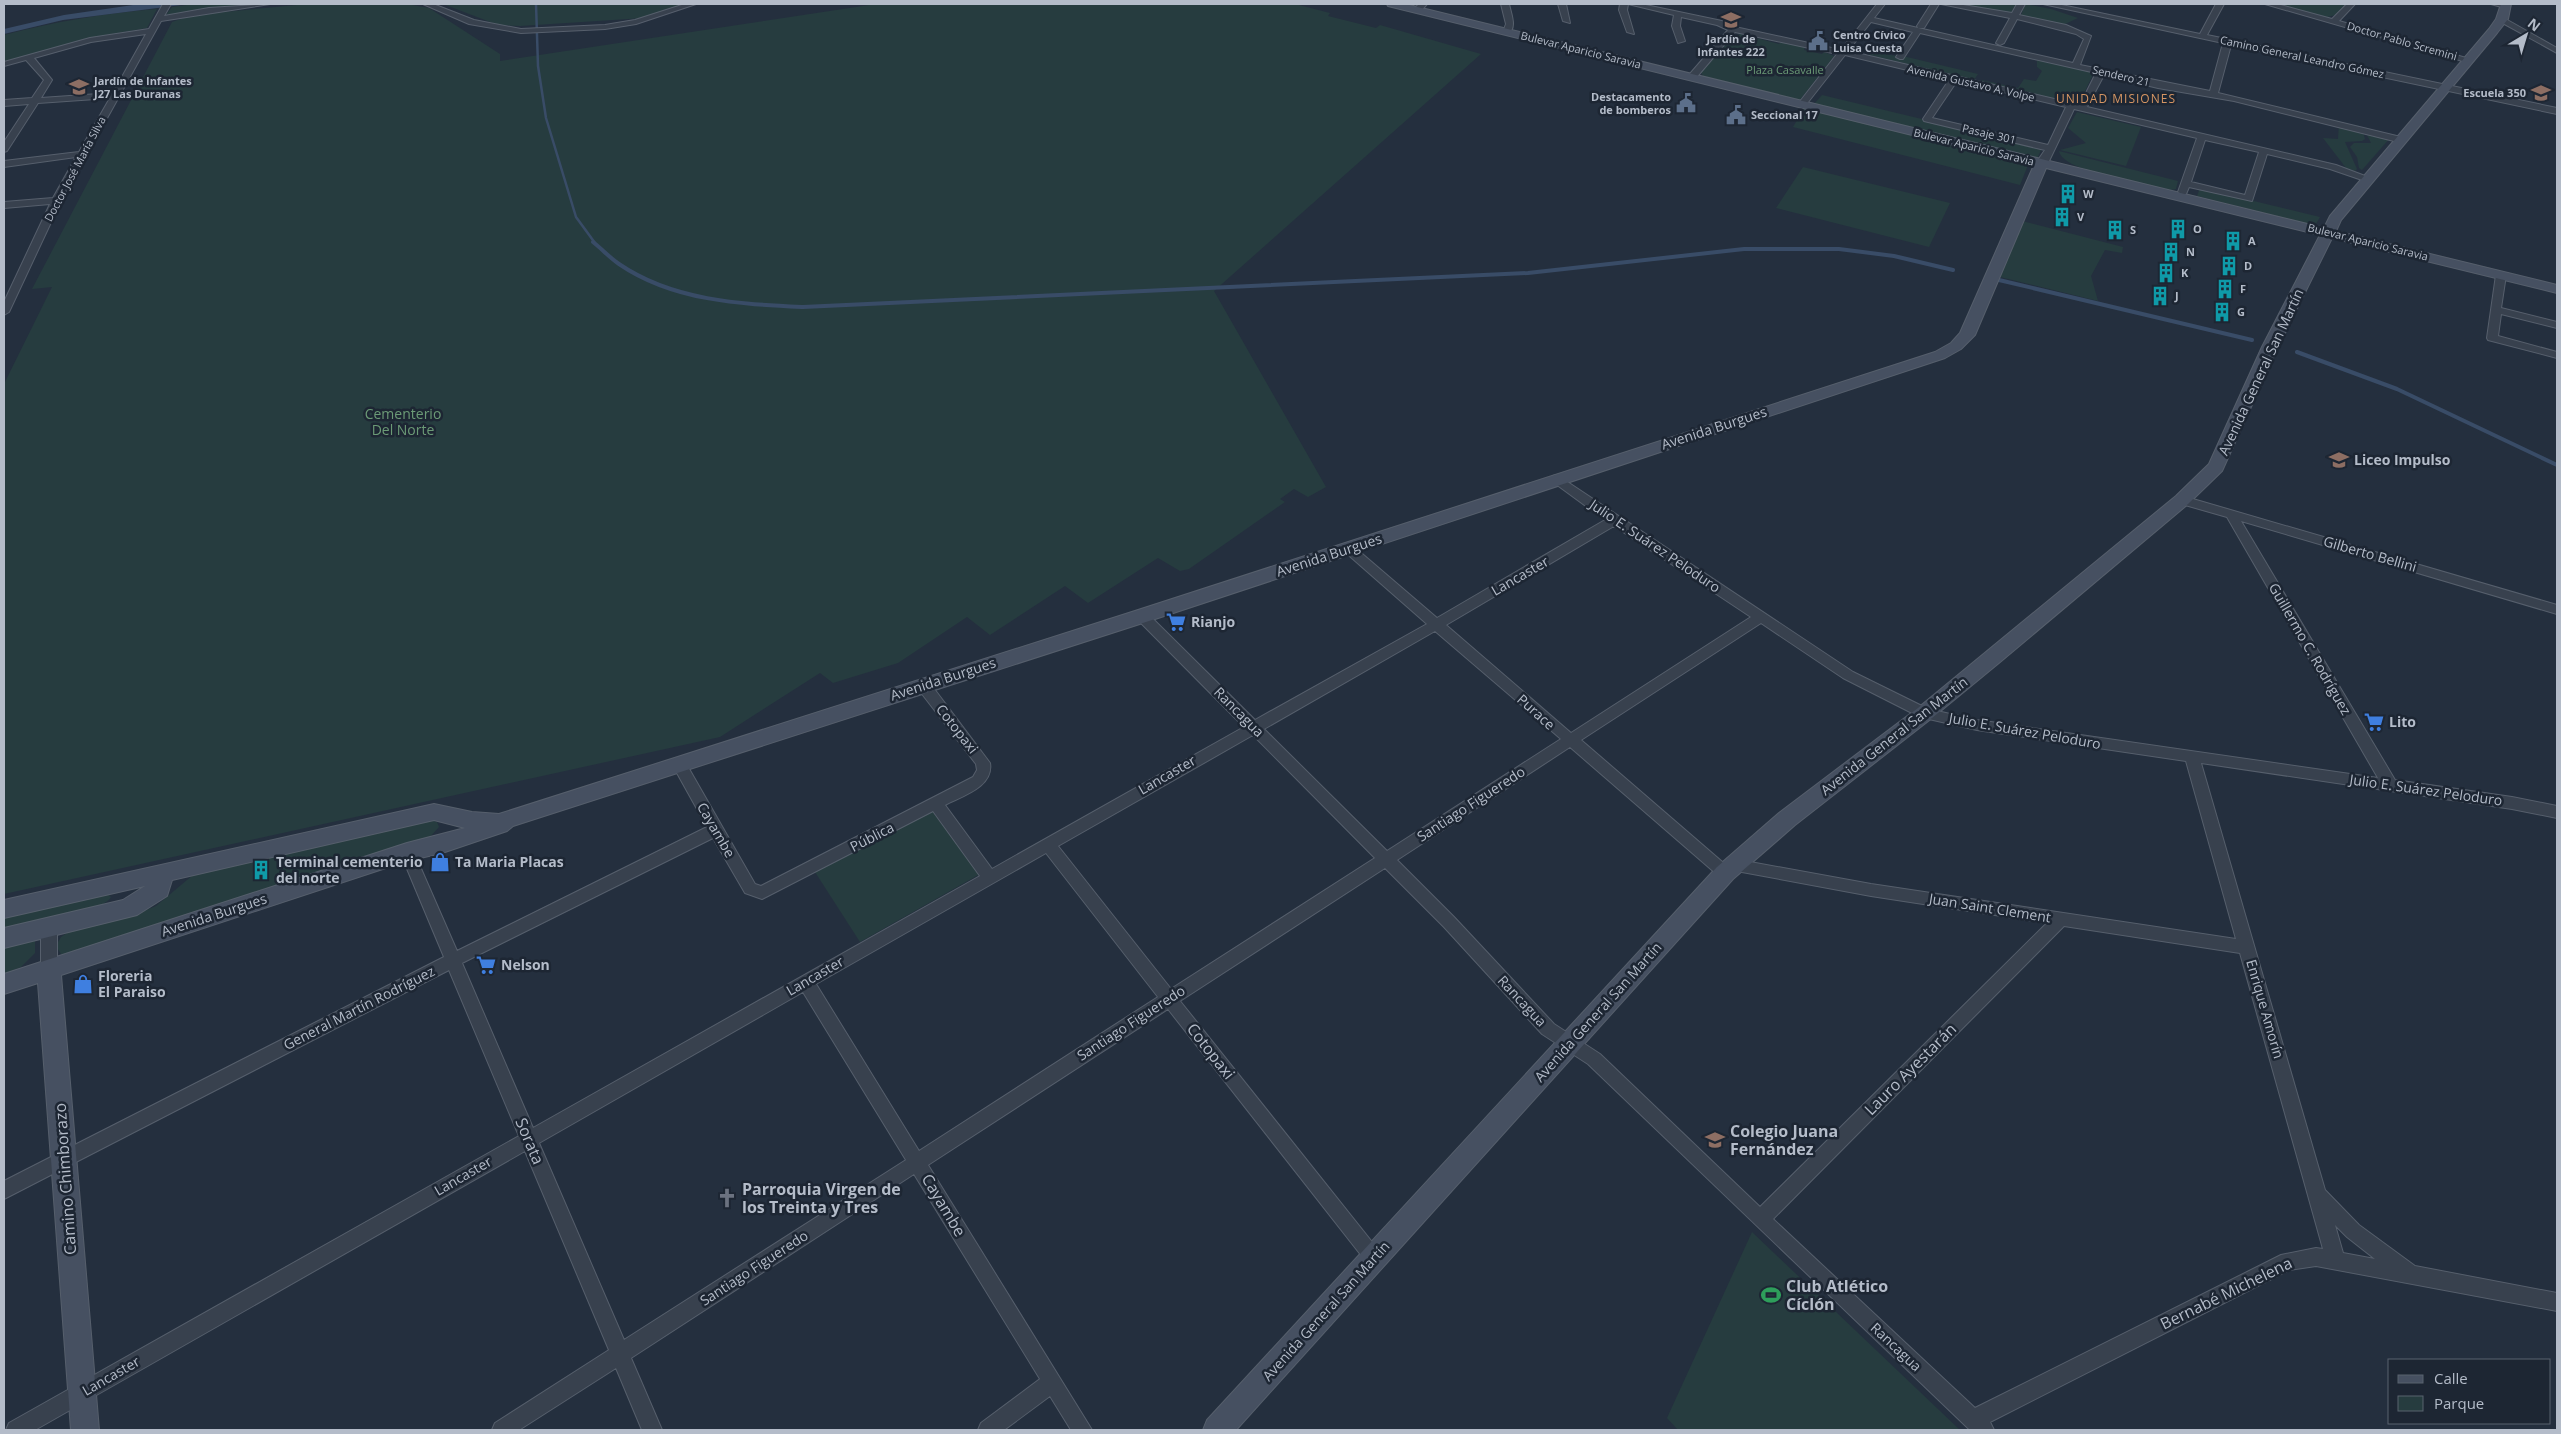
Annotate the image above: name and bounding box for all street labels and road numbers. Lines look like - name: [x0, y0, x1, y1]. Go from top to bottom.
- street label: Doctor Pablo Scremini: [2345, 18, 2459, 63]
- street label: Bulevar Aparicio Saravia: [1519, 27, 1643, 72]
- street label: Camino General Leandro Gómez: [2219, 32, 2385, 81]
- street label: Avenida Gustavo A. Volpe: [1906, 61, 2036, 104]
- street label: Sendero 21: [2091, 62, 2151, 89]
- street label: Doctor José María Silva: [40, 114, 109, 224]
- street label: Pasaje 301: [1961, 120, 2017, 147]
- street label: Bulevar Aparicio Saravia: [1912, 124, 2036, 169]
- street label: Bulevar Aparicio Saravia: [2306, 219, 2430, 264]
- street label: Avenida General San Martín: [2214, 285, 2308, 458]
- street label: Avenida Burgues: [1659, 401, 1769, 454]
- street label: Julio E. Suárez Peloduro: [1584, 494, 1724, 597]
- street label: Avenida Burgues: [1274, 528, 1384, 581]
- street label: Gilberto Bellini: [2321, 531, 2419, 576]
- street label: Lancaster: [1488, 551, 1552, 600]
- street label: Guillermo C. Rodríguez: [2265, 579, 2356, 719]
- street label: Avenida Burgues: [888, 652, 998, 705]
- street label: Avenida General San Martín: [1816, 672, 1971, 799]
- street label: Rancagua: [1210, 682, 1269, 741]
- street label: Purace: [1513, 689, 1560, 734]
- street label: Cotopaxi: [932, 700, 983, 757]
- street label: Julio E. Suárez Peloduro: [1946, 707, 2103, 753]
- street label: Lancaster: [1135, 750, 1199, 799]
- street label: Santiago Figueredo: [1413, 761, 1528, 846]
- street label: Julio E. Suárez Peloduro: [2347, 769, 2504, 810]
- street label: Cayambe: [693, 799, 740, 861]
- street label: Pública: [846, 817, 897, 856]
- street label: Avenida Burgues: [159, 888, 269, 941]
- street label: Juan Saint Clement: [1926, 888, 2052, 927]
- street label: Avenida General San Martín: [1530, 938, 1666, 1086]
- street label: Lancaster: [783, 951, 847, 1000]
- street label: Enrique Amorín: [2242, 957, 2289, 1061]
- street label: General Martín Rodríguez: [280, 961, 438, 1054]
- street label: Rancagua: [1494, 971, 1551, 1030]
- street label: Santiago Figueredo: [1073, 980, 1188, 1065]
- street label: Cotopaxi: [1182, 1018, 1240, 1084]
- street label: Lauro Ayestarán: [1859, 1018, 1961, 1120]
- street label: Camino Chimborazo: [49, 1102, 81, 1256]
- street label: Sorata: [510, 1114, 550, 1168]
- street label: Lancaster: [431, 1151, 495, 1200]
- street label: Cayambe: [917, 1170, 971, 1240]
- street label: Santiago Figueredo: [696, 1225, 811, 1310]
- street label: Avenida General San Martín: [1258, 1237, 1394, 1385]
- street label: Bernabé Michelena: [2156, 1252, 2296, 1334]
- street label: Rancagua: [1867, 1318, 1926, 1375]
- street label: Lancaster: [79, 1351, 143, 1400]

